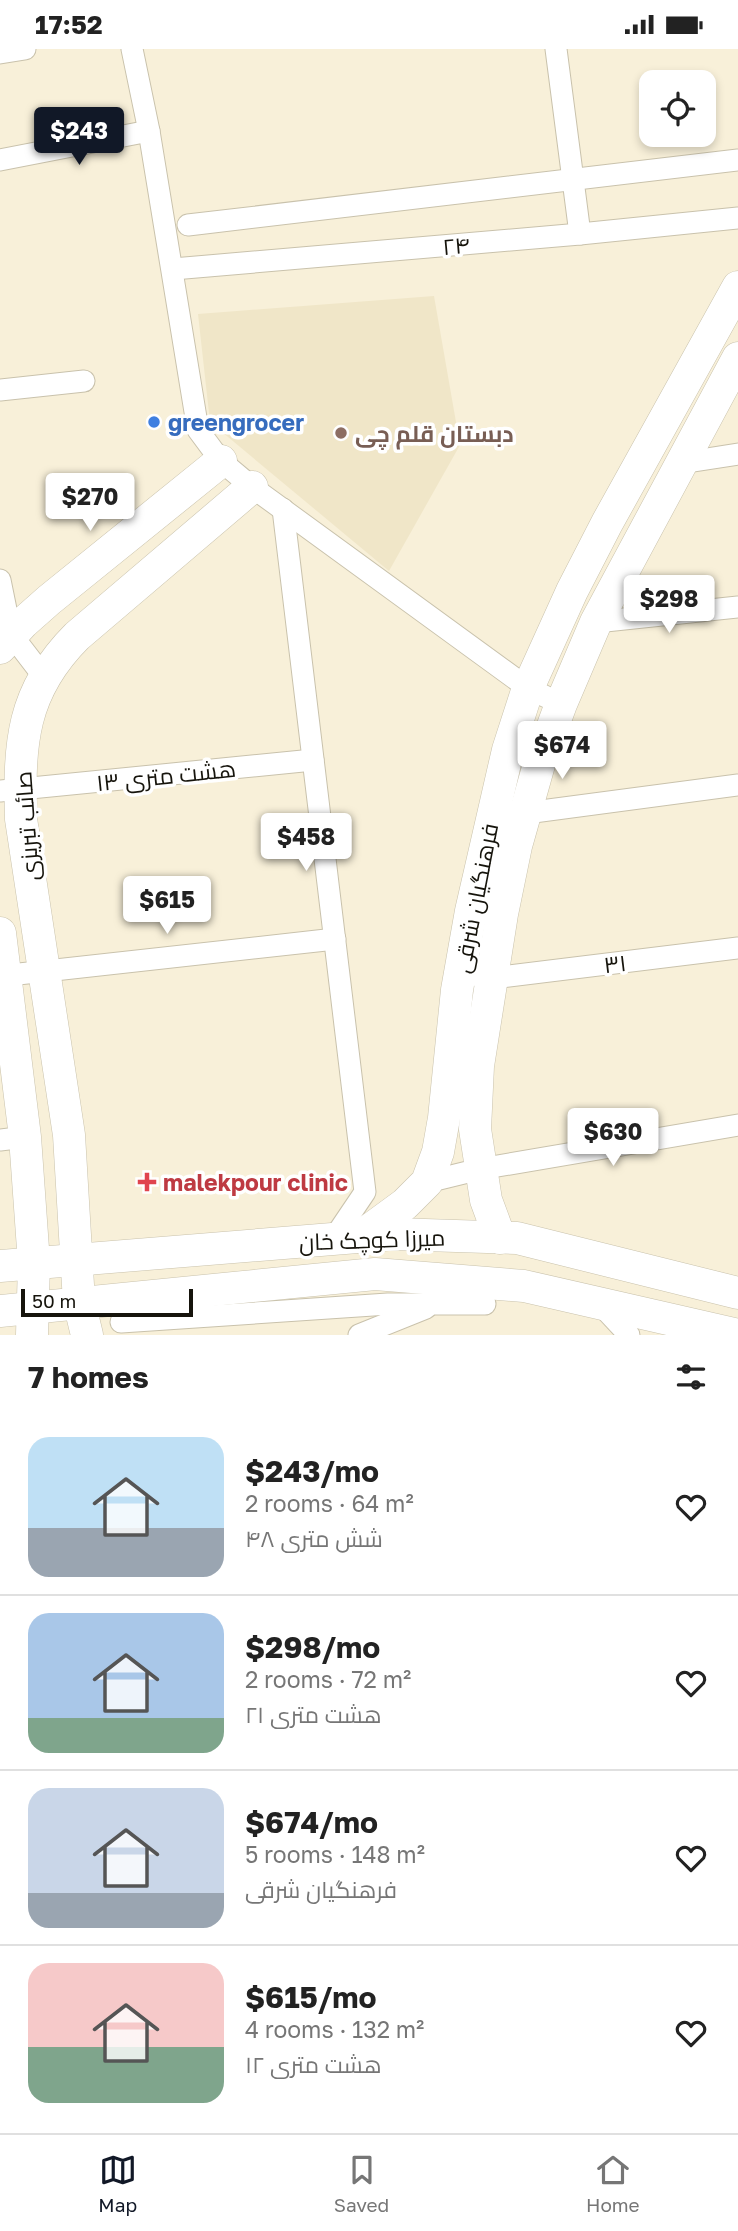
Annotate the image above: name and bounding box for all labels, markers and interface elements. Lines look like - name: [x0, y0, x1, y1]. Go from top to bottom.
- text: 17:52: [35, 9, 103, 40]
- map controls: [639, 70, 716, 147]
- button: locate: [639, 70, 716, 147]
- pin: $243: [38, 107, 120, 167]
- text: $243: [50, 116, 108, 144]
- street label: ۲۴: [441, 230, 471, 260]
- place label: greengrocer: [168, 408, 304, 436]
- marker: greengrocer: [146, 414, 162, 430]
- place label: دبستان قلم چی: [355, 419, 514, 450]
- marker: دبستان قلم چی: [333, 425, 349, 441]
- pin: $270: [49, 473, 131, 533]
- text: $270: [62, 482, 118, 510]
- pin: $298: [628, 575, 710, 635]
- text: $298: [640, 584, 698, 612]
- pin: $674: [521, 721, 603, 781]
- text: $674: [534, 730, 590, 758]
- street label: هشت متری ۱۳: [95, 754, 237, 797]
- street label: صائب تبریزی: [8, 770, 45, 882]
- pin: $458: [265, 813, 347, 873]
- street label: فرهنگیان شرقی: [447, 821, 504, 976]
- text: $458: [277, 822, 335, 850]
- pin: $615: [126, 877, 208, 936]
- text: $615: [139, 885, 195, 913]
- street label: ۳۱: [602, 948, 628, 978]
- pin: $630: [572, 1109, 654, 1168]
- text: $630: [584, 1117, 643, 1145]
- place label: malekpour clinic: [163, 1168, 348, 1196]
- marker: malekpour clinic: [137, 1172, 157, 1192]
- street label: میرزا کوچک خان: [298, 1222, 446, 1258]
- scale bar: [21, 1286, 192, 1318]
- text: 50 m: [32, 1289, 76, 1312]
- icon: filters: [672, 1358, 710, 1396]
- text: 7 homes: [28, 1359, 149, 1395]
- text: $243/mo: [245, 1453, 379, 1489]
- icon: home: [84, 1465, 168, 1549]
- icon: heart: [672, 1488, 710, 1526]
- text: 2 rooms · 64 m²: [245, 1489, 414, 1517]
- text: شش متری ۴۸: [245, 1524, 383, 1552]
- text: $298/mo: [245, 1629, 380, 1665]
- icon: home: [84, 1641, 168, 1725]
- icon: heart: [672, 1664, 710, 1702]
- text: 2 rooms · 72 m²: [245, 1665, 411, 1693]
- text: هشت متری ۲۱: [245, 1700, 382, 1728]
- text: $674/mo: [245, 1804, 378, 1840]
- icon: home: [84, 1816, 168, 1900]
- icon: heart: [672, 1839, 710, 1877]
- text: 5 rooms · 148 m²: [245, 1840, 425, 1868]
- text: فرهنگیان شرقی: [245, 1875, 397, 1903]
- text: $615/mo: [245, 1979, 377, 2015]
- icon: home: [84, 1991, 168, 2075]
- icon: heart: [672, 2014, 710, 2052]
- text: 4 rooms · 132 m²: [245, 2015, 424, 2043]
- text: هشت متری ۱۲: [245, 2050, 382, 2078]
- tab: Map: [98, 2151, 137, 2216]
- tab: Saved: [334, 2151, 389, 2216]
- tab: Home: [586, 2151, 640, 2216]

